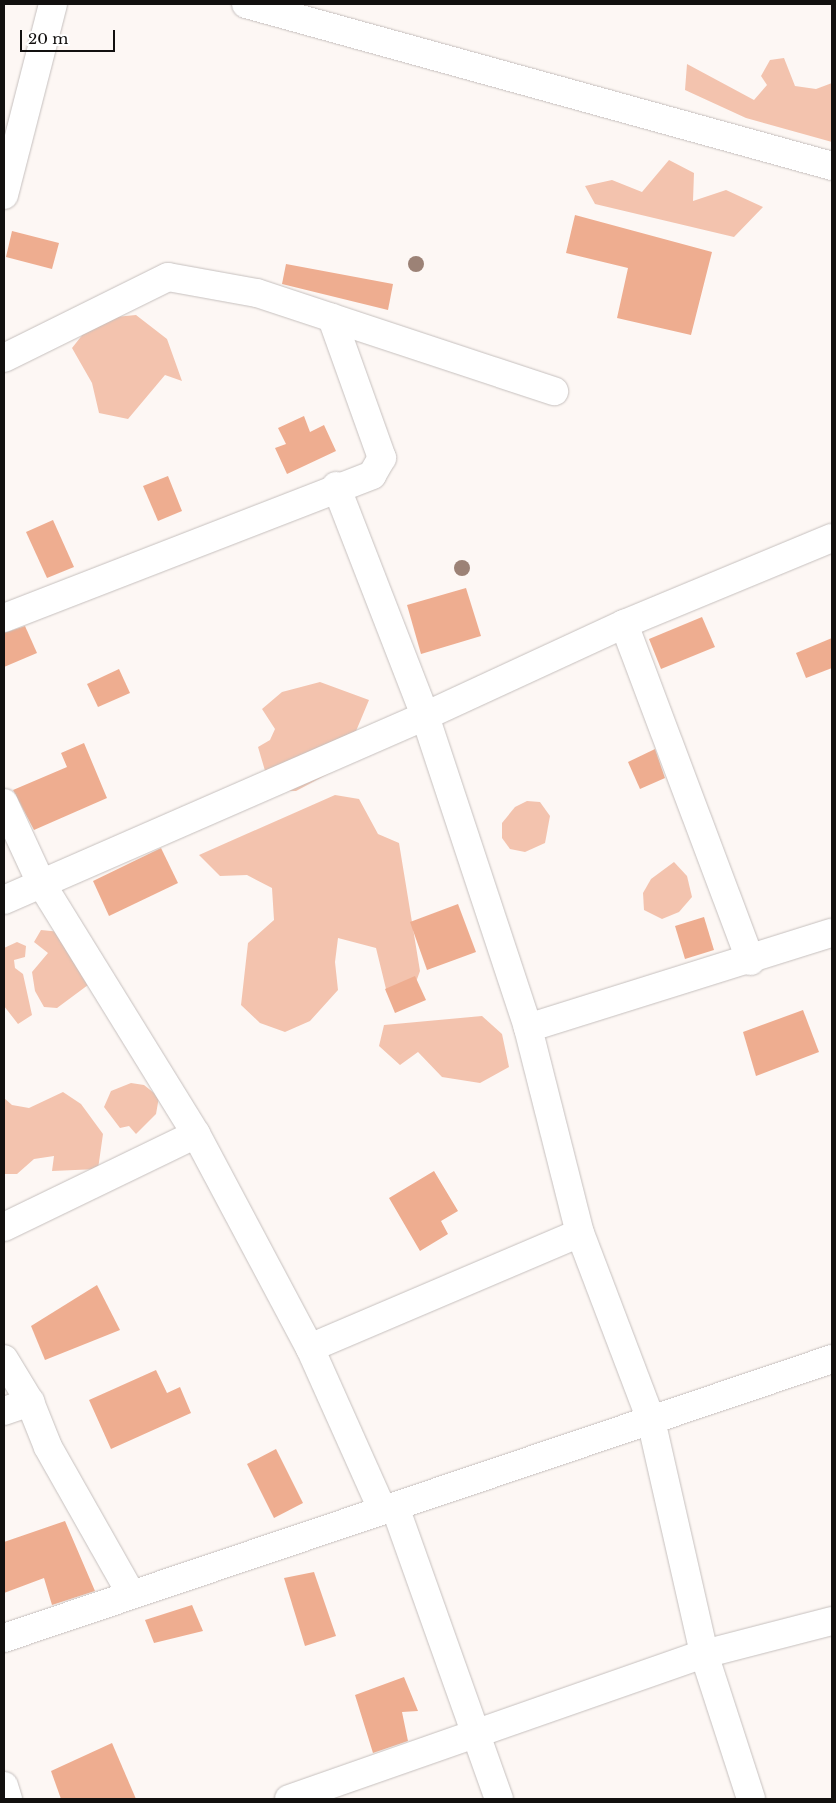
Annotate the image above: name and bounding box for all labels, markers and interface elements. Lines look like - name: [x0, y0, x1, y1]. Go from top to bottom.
- scale bar: [22, 20, 118, 52]
- text: 20 m: [28, 29, 68, 48]

